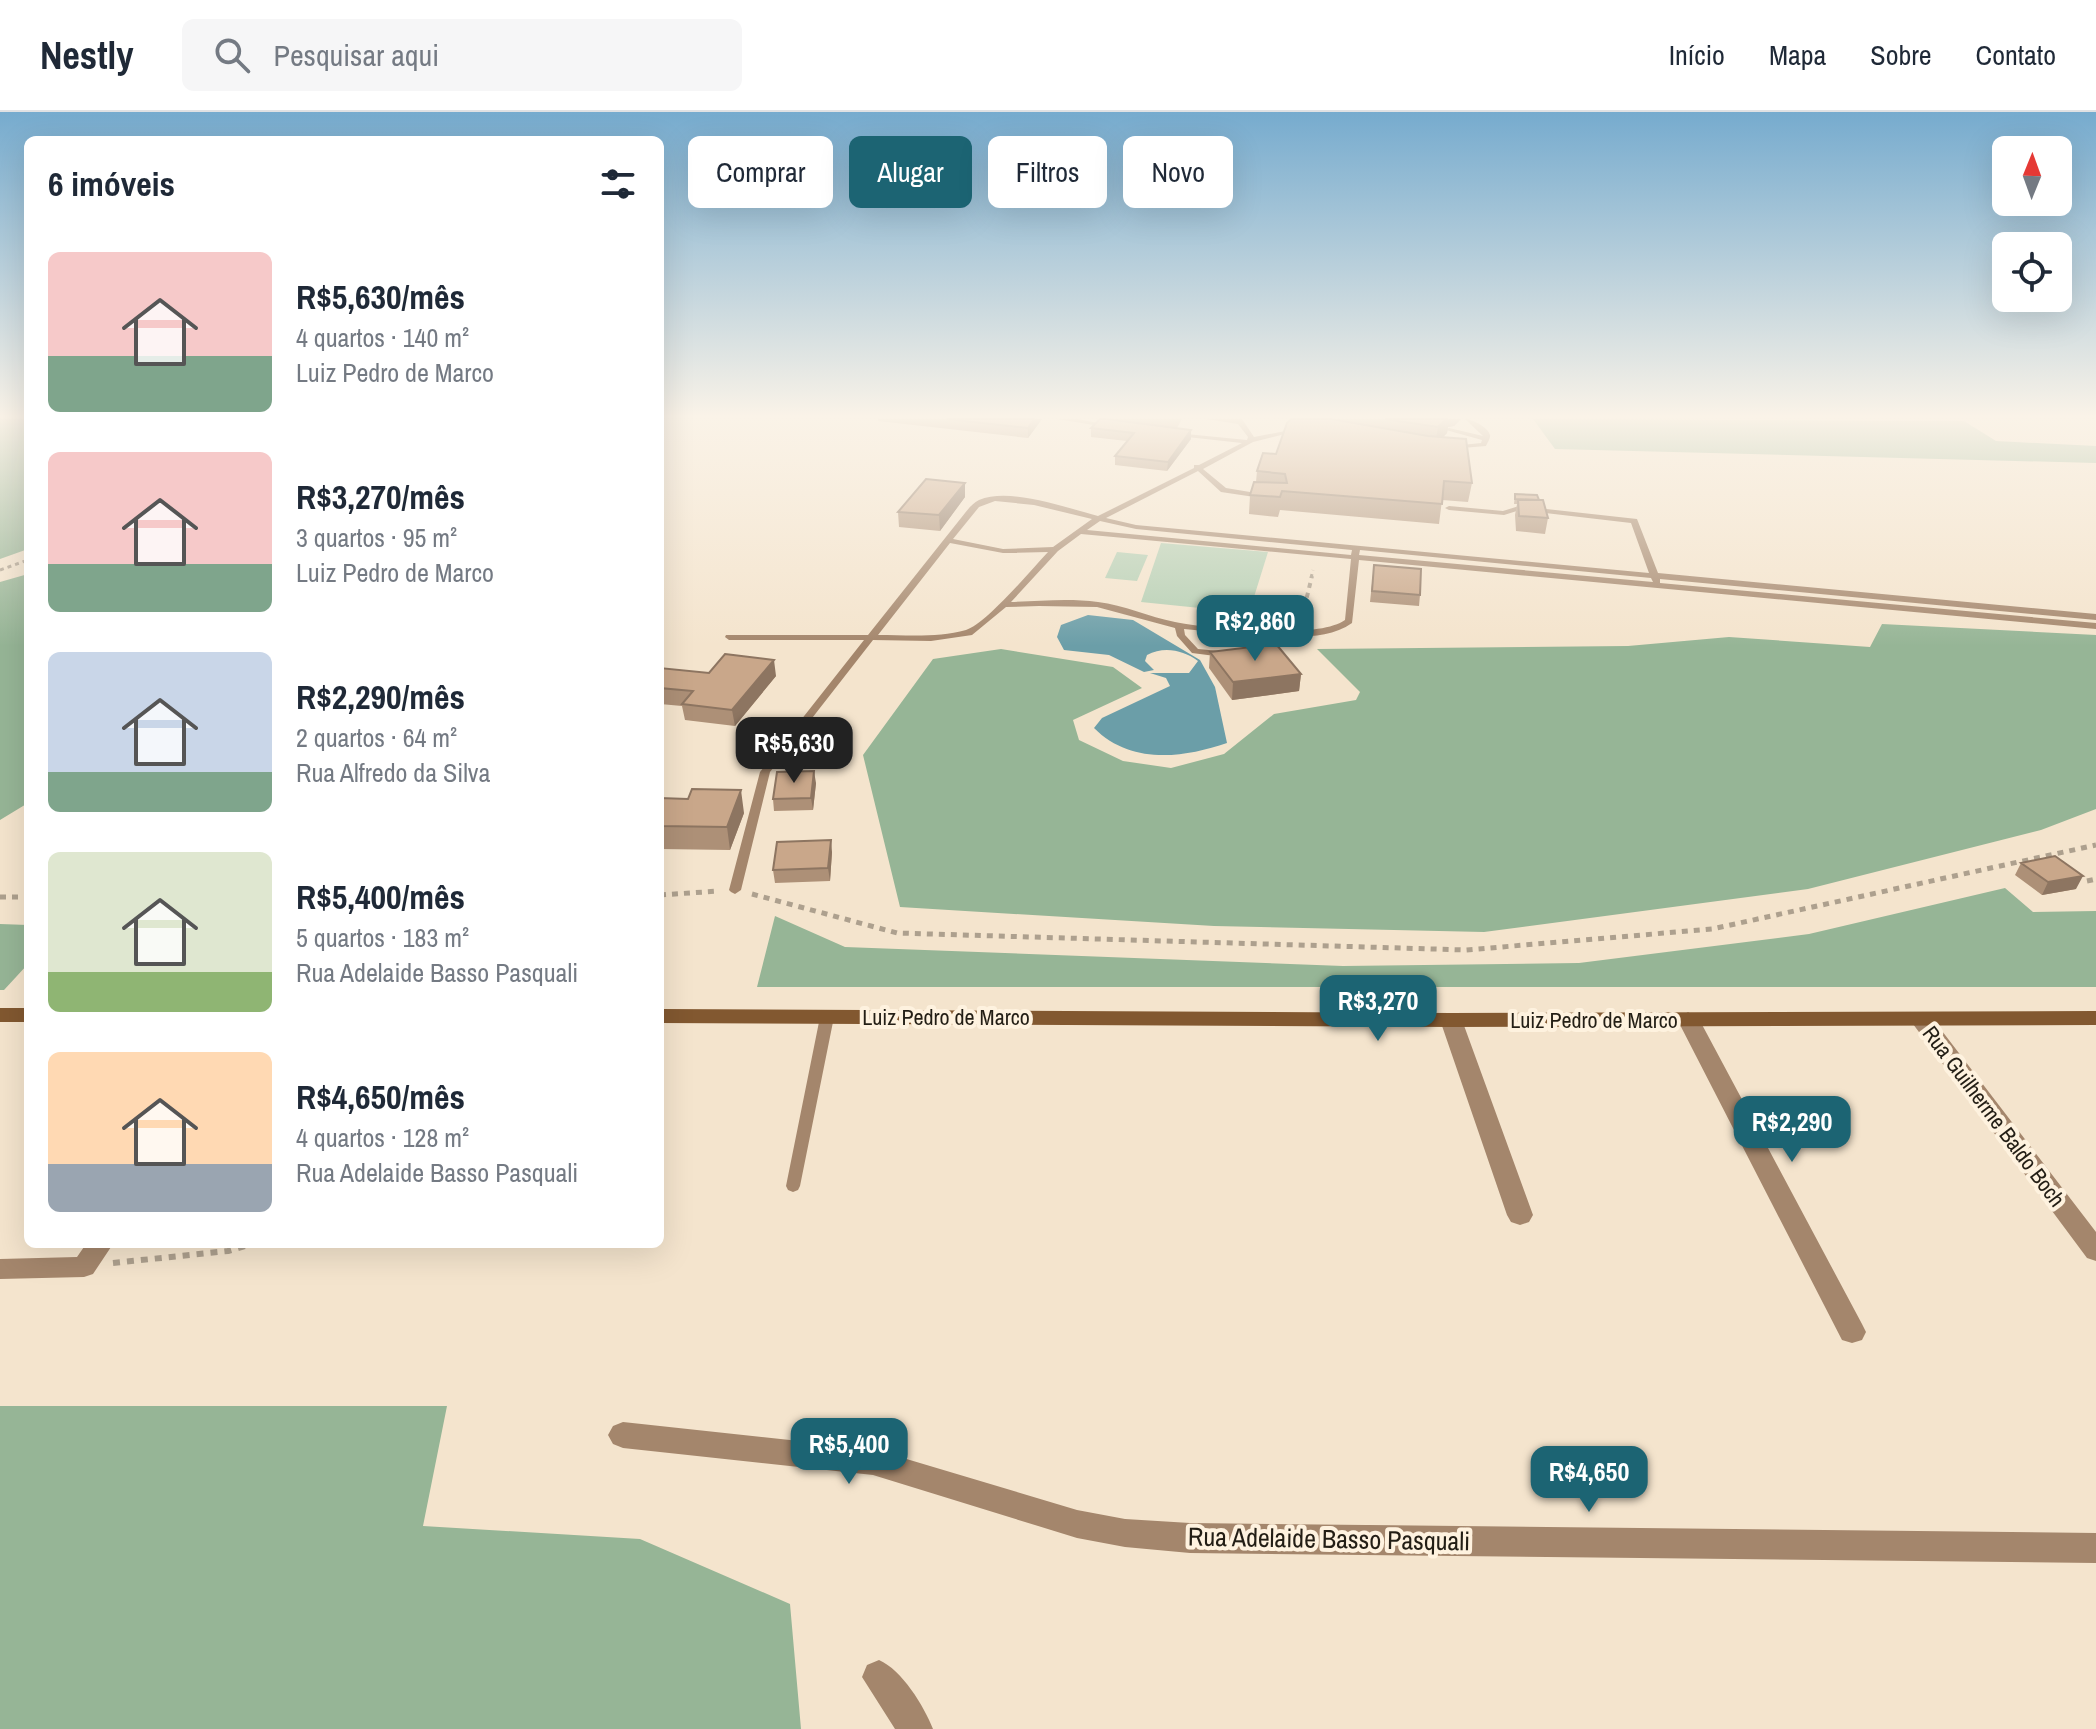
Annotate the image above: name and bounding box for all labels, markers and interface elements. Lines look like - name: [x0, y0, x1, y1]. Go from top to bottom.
- search box: [182, 19, 742, 91]
- text: Nestly: [40, 30, 134, 81]
- icon: search: [210, 33, 254, 77]
- text: Pesquisar aqui: [274, 35, 439, 75]
- text: Início: [1669, 36, 1725, 74]
- text: Mapa: [1769, 36, 1826, 74]
- text: Sobre: [1870, 36, 1932, 74]
- text: Contato: [1976, 36, 2056, 74]
- chip: Comprar: [688, 136, 833, 208]
- chip: Alugar: [849, 136, 972, 208]
- chip: Filtros: [988, 136, 1107, 208]
- chip: Novo: [1123, 136, 1233, 208]
- north arrow: [1992, 136, 2072, 216]
- map controls: [1992, 136, 2072, 312]
- text: 6 imóveis: [48, 161, 175, 207]
- icon: filters: [596, 162, 640, 206]
- button: locate: [1992, 232, 2072, 312]
- text: R$5,630/mês: [296, 274, 465, 320]
- icon: home: [112, 284, 208, 380]
- text: 4 quartos · 140 m²: [296, 320, 469, 355]
- text: Luiz Pedro de Marco: [296, 355, 494, 390]
- text: R$3,270/mês: [296, 474, 465, 520]
- icon: home: [112, 484, 208, 580]
- text: 3 quartos · 95 m²: [296, 520, 457, 555]
- text: Luiz Pedro de Marco: [296, 555, 494, 590]
- pin: R$2,860: [1181, 595, 1329, 663]
- text: R$2,860: [1215, 603, 1295, 638]
- text: R$2,290/mês: [296, 674, 465, 720]
- icon: home: [112, 684, 208, 780]
- pin: R$5,630: [720, 717, 868, 785]
- text: 2 quartos · 64 m²: [296, 720, 457, 755]
- text: R$5,630: [754, 725, 834, 760]
- text: Rua Alfredo da Silva: [296, 755, 490, 790]
- text: R$5,400/mês: [296, 874, 465, 920]
- icon: home: [112, 884, 208, 980]
- text: 5 quartos · 183 m²: [296, 920, 469, 955]
- text: Rua Adelaide Basso Pasquali: [296, 955, 578, 990]
- pin: R$3,270: [1304, 975, 1452, 1043]
- text: R$3,270: [1338, 983, 1418, 1018]
- street label: Luiz Pedro de Marco: [862, 1002, 1030, 1032]
- street label: Luiz Pedro de Marco: [1510, 1005, 1678, 1035]
- street label: Rua Guilherme Baldo Boch: [1916, 1019, 2072, 1213]
- text: R$4,650/mês: [296, 1074, 465, 1120]
- icon: home: [112, 1084, 208, 1180]
- pin: R$2,290: [1718, 1096, 1866, 1164]
- text: R$2,290: [1752, 1104, 1832, 1139]
- text: 4 quartos · 128 m²: [296, 1120, 469, 1155]
- text: Rua Adelaide Basso Pasquali: [296, 1155, 578, 1190]
- pin: R$5,400: [775, 1418, 923, 1486]
- text: R$5,400: [809, 1426, 889, 1461]
- pin: R$4,650: [1515, 1446, 1663, 1514]
- text: R$4,650: [1549, 1454, 1629, 1489]
- street label: Rua Adelaide Basso Pasquali: [1188, 1519, 1470, 1558]

